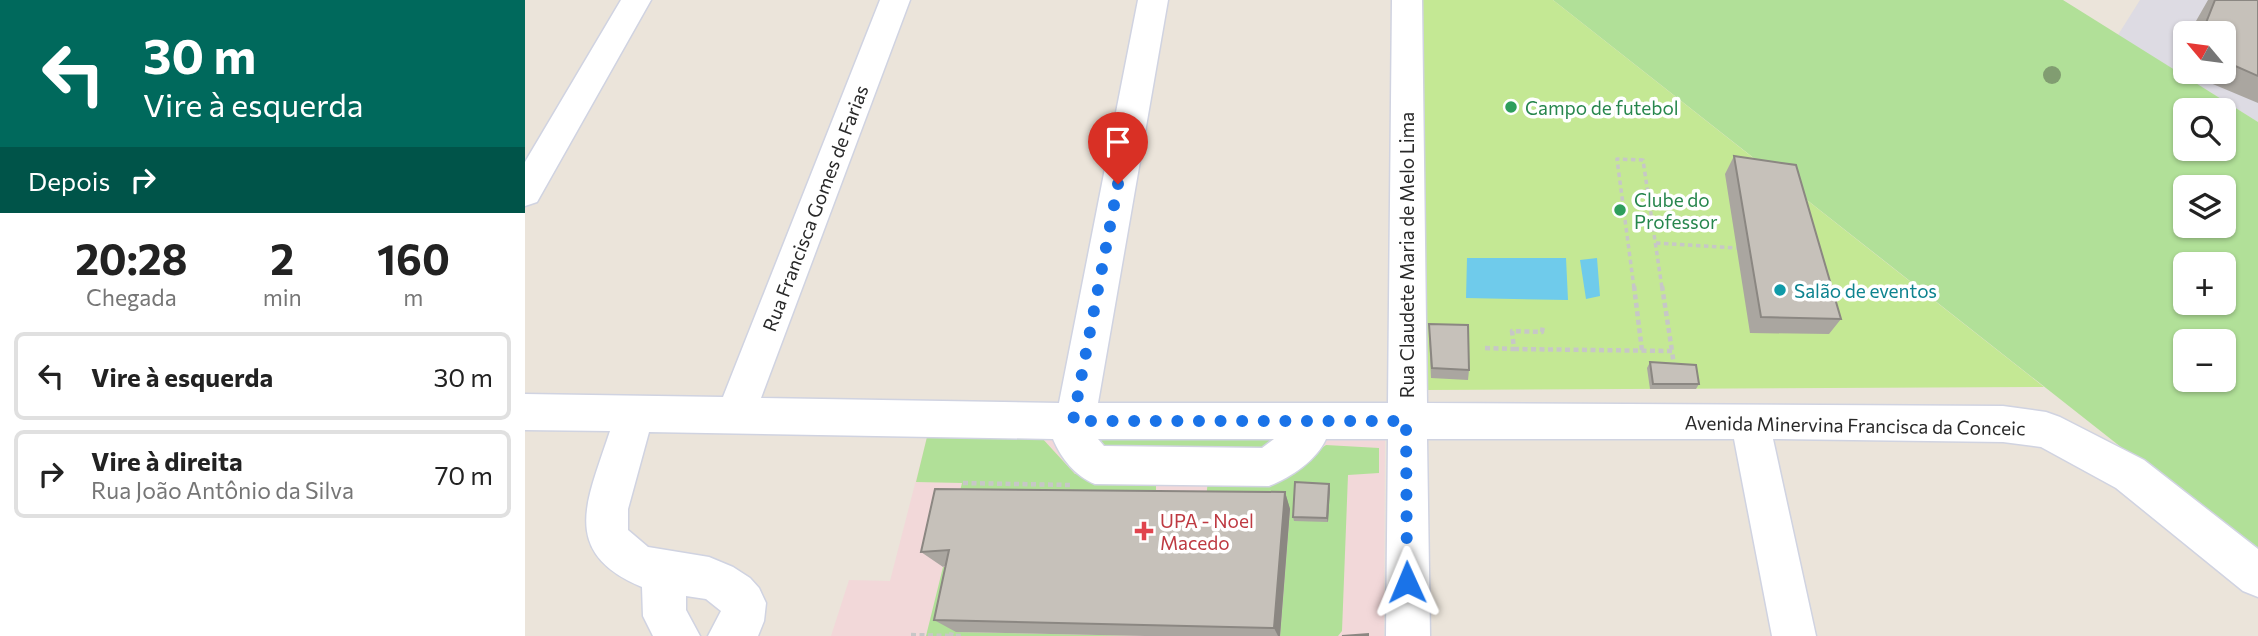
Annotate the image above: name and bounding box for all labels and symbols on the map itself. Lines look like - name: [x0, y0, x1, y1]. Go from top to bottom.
- north arrow: [2173, 21, 2237, 84]
- street label: Rua Francisca Gomes de Farias: [757, 82, 873, 334]
- place label: Campo de futebol: [1525, 96, 1679, 119]
- marker: Campo de futebol: [1503, 99, 1519, 115]
- pin: [1088, 112, 1148, 184]
- street label: Rua Claudete Maria de Melo Lima: [1395, 112, 1418, 398]
- place label: Clube do Professor: [1634, 188, 1718, 233]
- marker: Clube do Professor: [1612, 202, 1628, 218]
- place label: Salão de eventos: [1794, 279, 1937, 302]
- marker: Salão de eventos: [1772, 282, 1788, 298]
- street label: Avenida Minervina Francisca da Conceic: [1684, 411, 2026, 439]
- place label: UPA - Noel Macedo: [1160, 509, 1254, 554]
- marker: UPA - Noel Macedo: [1134, 521, 1154, 541]
- position arrow: [1370, 545, 1444, 619]

